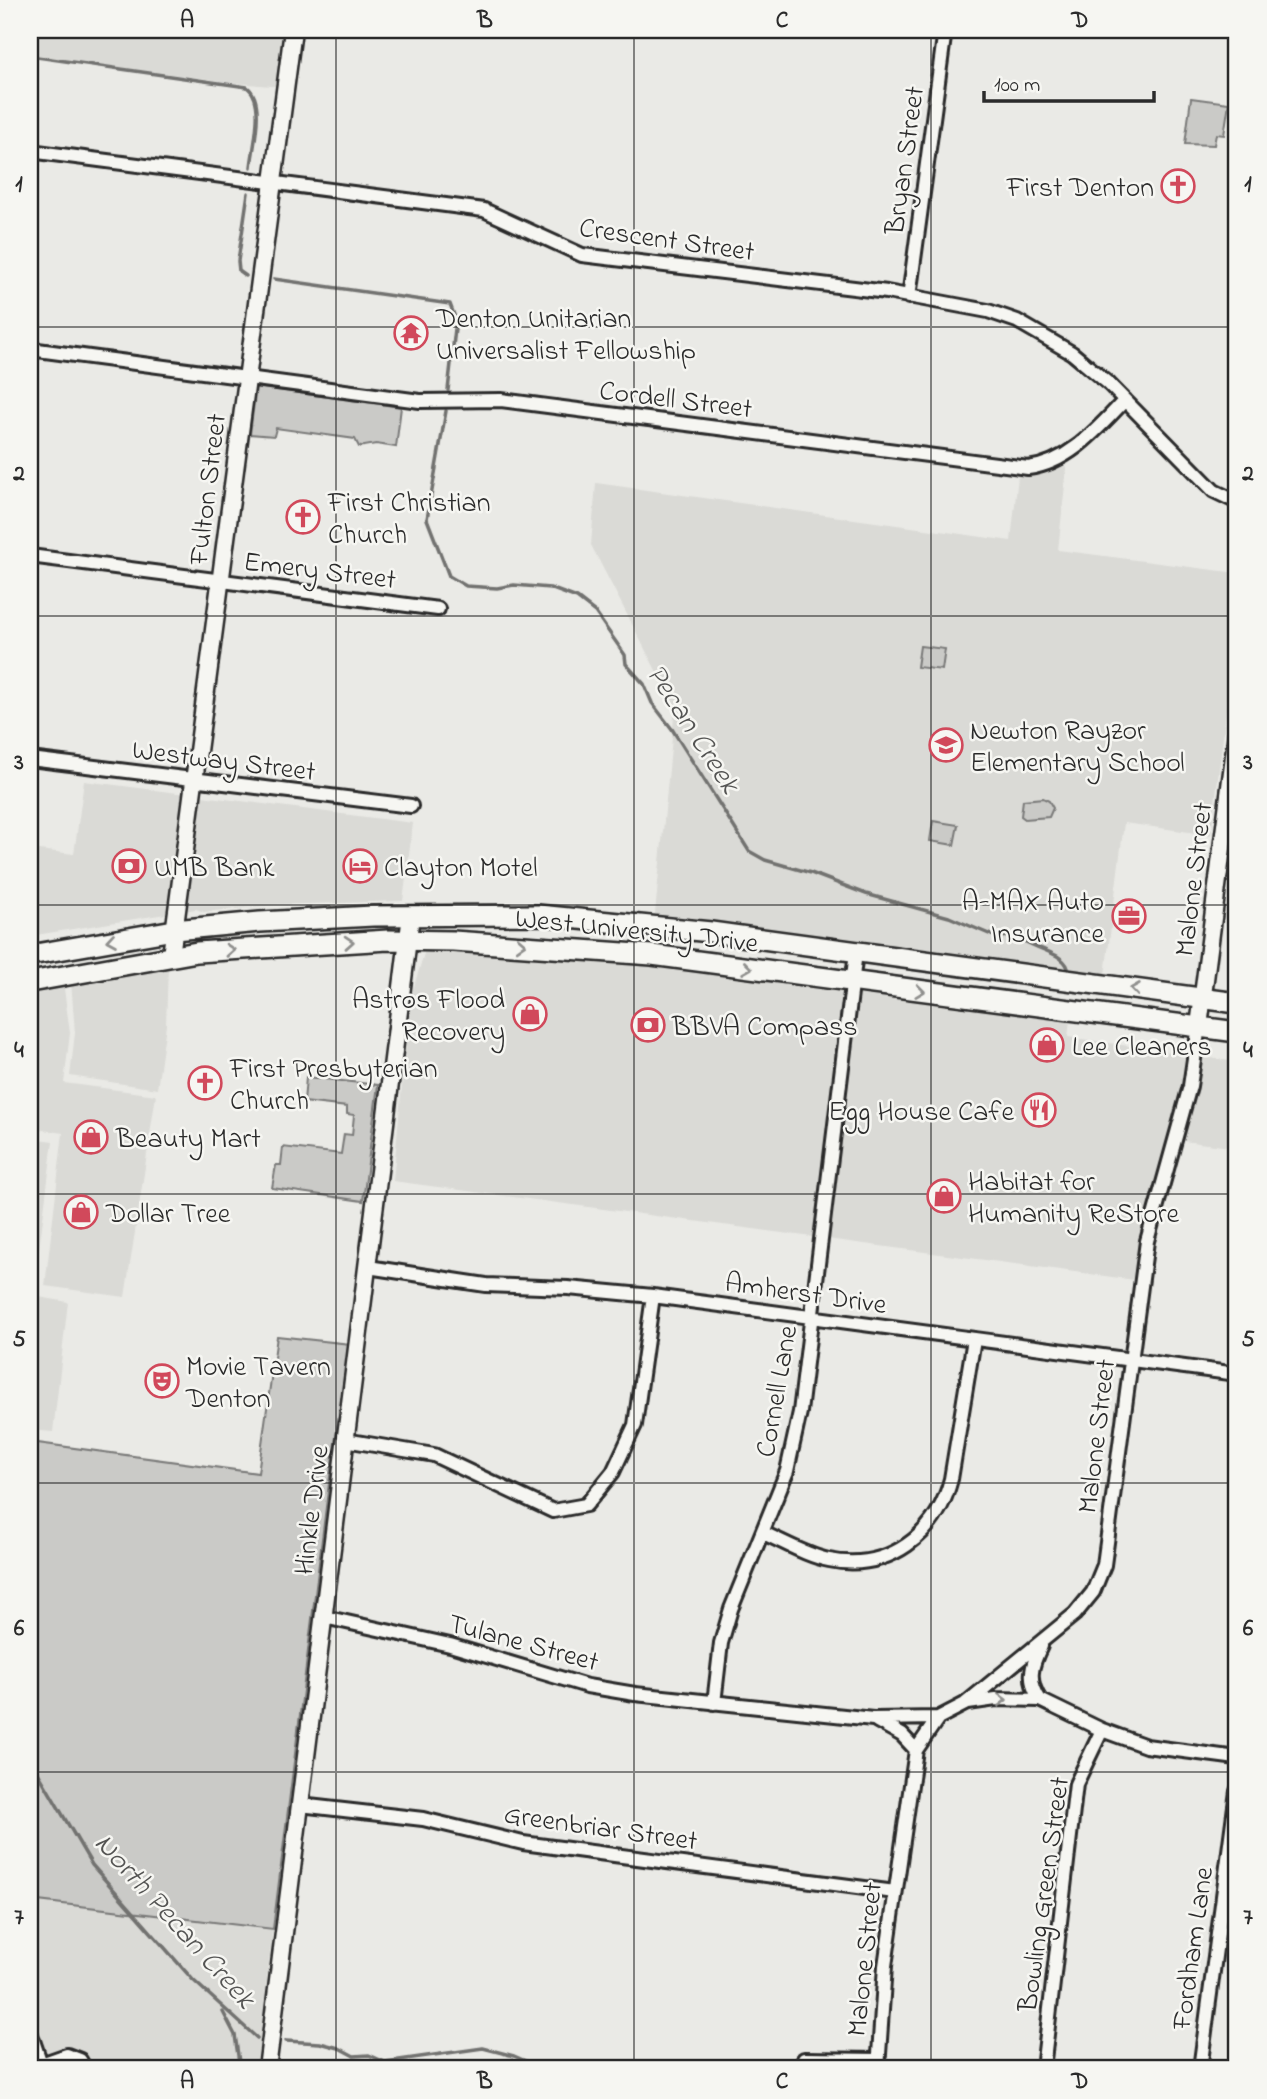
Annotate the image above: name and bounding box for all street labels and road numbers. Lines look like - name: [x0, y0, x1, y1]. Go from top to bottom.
- street label: Bryan Street: [876, 84, 937, 238]
- street label: Crescent Street: [576, 209, 757, 274]
- street label: Cordell Street: [597, 372, 754, 431]
- street label: Fulton Street: [180, 411, 239, 568]
- street label: Emery Street: [241, 543, 398, 602]
- street label: Westway Street: [129, 731, 318, 794]
- street label: Malone Street: [1166, 800, 1225, 959]
- street label: West University Drive: [513, 899, 761, 966]
- street label: Amherst Drive: [722, 1264, 889, 1327]
- street label: Cornell Lane: [747, 1322, 810, 1461]
- street label: Malone Street: [1069, 1357, 1128, 1516]
- street label: Hinkle Drive: [285, 1443, 342, 1577]
- street label: Tulane Street: [443, 1605, 603, 1684]
- street label: Bowling Green Street: [1009, 1774, 1082, 2016]
- street label: Greenbriar Street: [501, 1796, 700, 1863]
- street label: Fordham Lane: [1163, 1864, 1226, 2033]
- street label: Malone Street: [838, 1880, 895, 2039]

